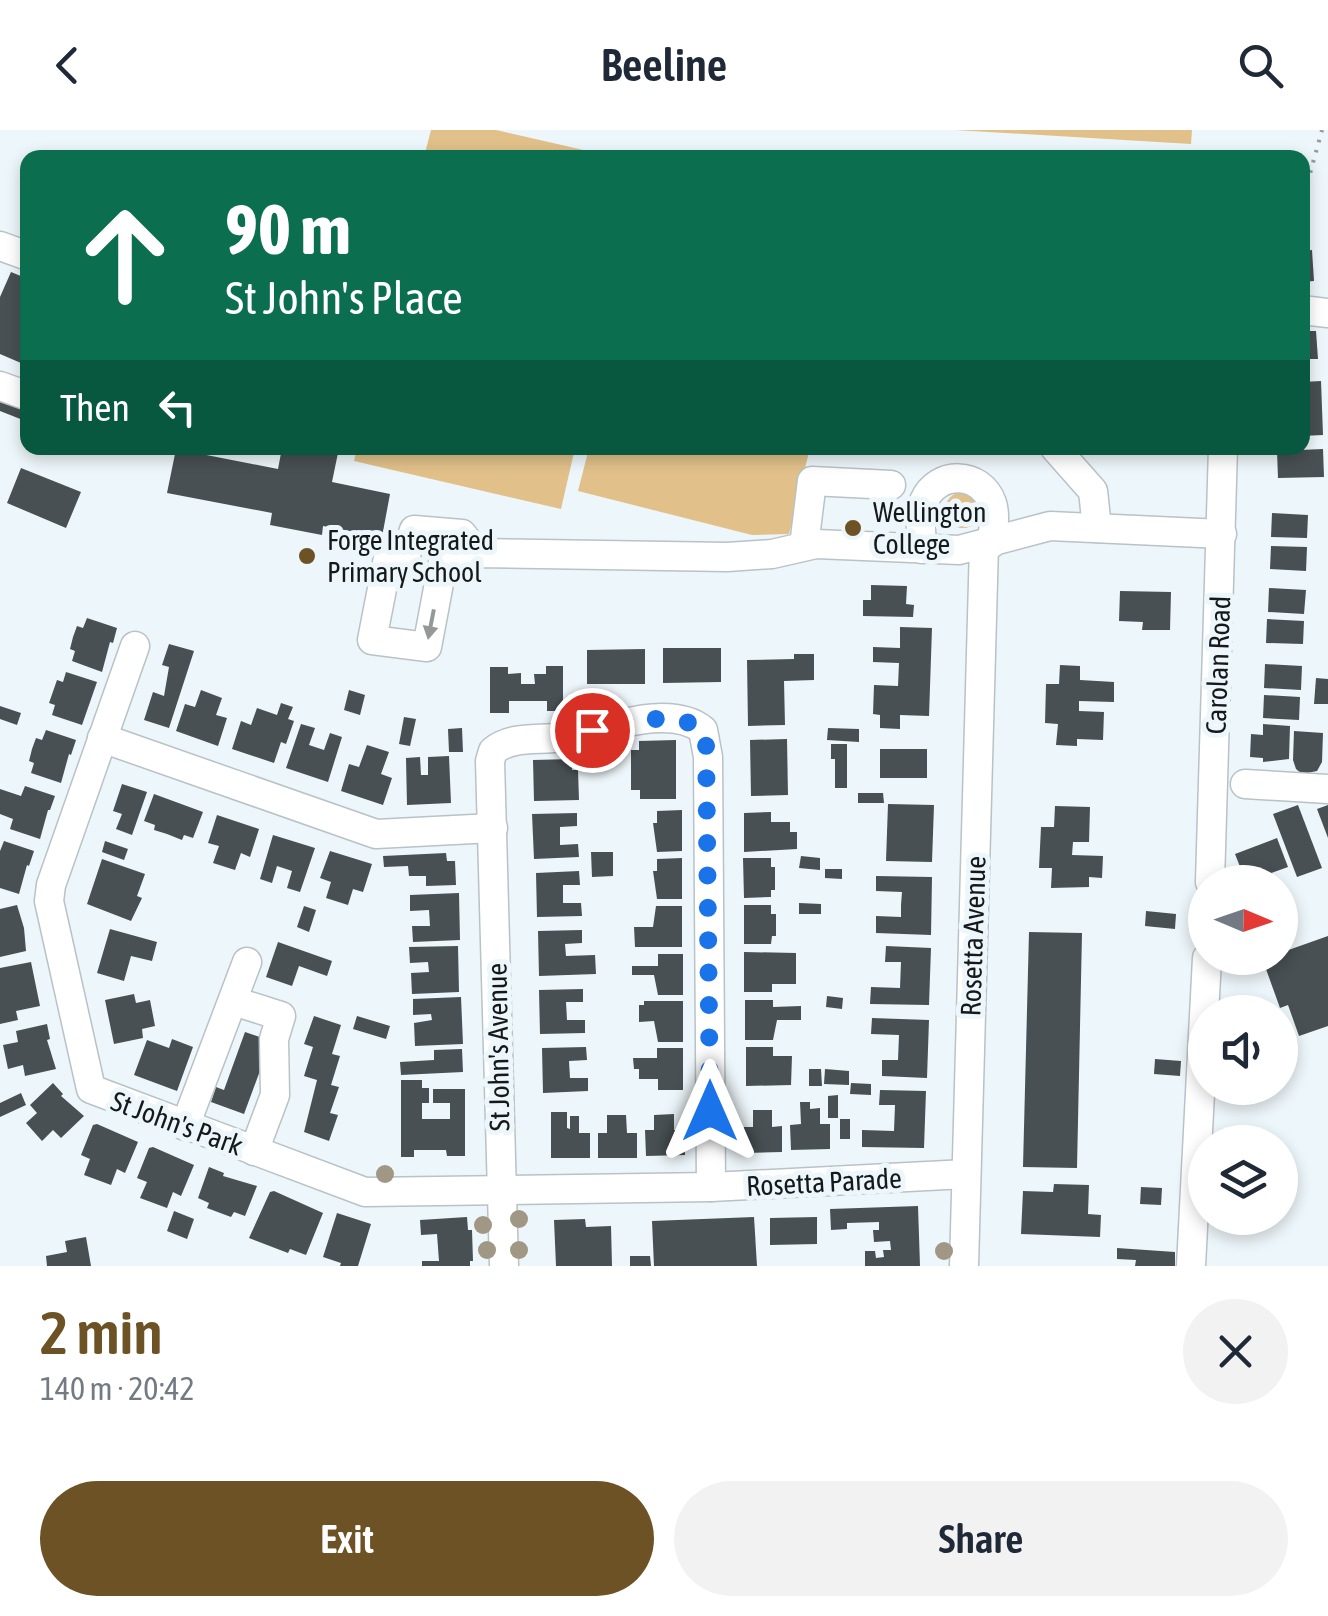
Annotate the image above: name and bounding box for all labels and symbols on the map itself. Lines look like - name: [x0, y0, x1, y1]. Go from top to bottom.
- place label: Wellington College: [873, 496, 987, 560]
- marker: Wellington College: [842, 517, 864, 539]
- place label: Forge Integrated Primary School: [327, 524, 494, 588]
- marker: Forge Integrated Primary School: [296, 545, 318, 567]
- street label: Carolan Road: [1200, 595, 1236, 735]
- one-way arrow: [423, 609, 438, 640]
- pin: [550, 688, 635, 773]
- street label: Rosetta Avenue: [954, 855, 992, 1017]
- north arrow: [1188, 865, 1298, 975]
- street label: St John's Avenue: [481, 963, 515, 1131]
- position arrow: [658, 1059, 762, 1163]
- street label: St John's Park: [107, 1084, 247, 1162]
- street label: Rosetta Parade: [745, 1162, 903, 1202]

